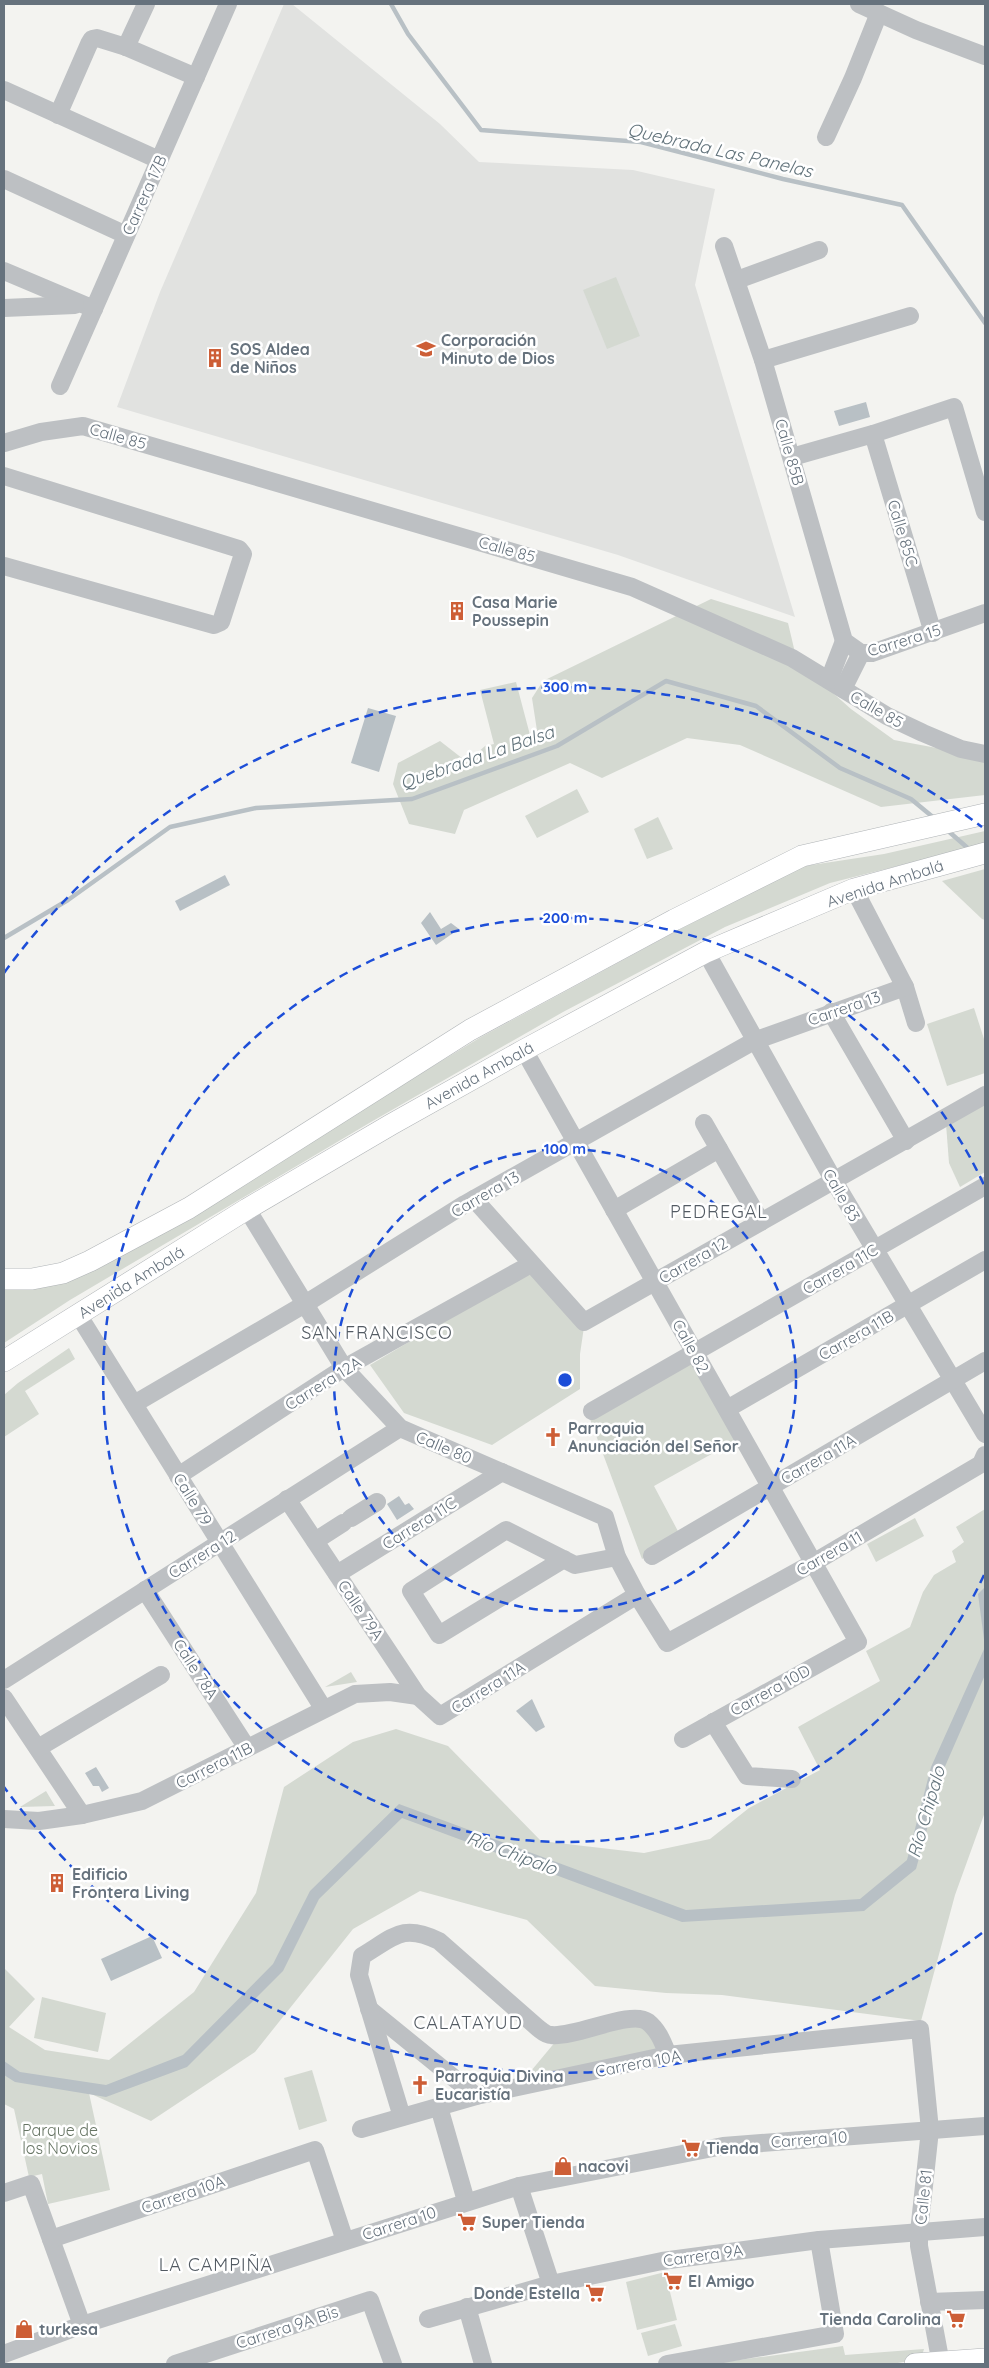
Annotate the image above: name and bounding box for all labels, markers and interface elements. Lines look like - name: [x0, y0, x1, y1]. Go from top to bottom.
- water label: Quebrada Las Panelas: [625, 118, 816, 183]
- street label: Carrera 17B: [117, 152, 171, 238]
- place label: Corporación Minuto de Dios: [441, 330, 555, 368]
- school or university icon: Corporación Minuto de Dios: [415, 338, 437, 360]
- place label: SOS Aldea de Niños: [230, 339, 310, 377]
- building icon: SOS Aldea de Niños: [204, 347, 226, 369]
- street label: Calle 85B: [771, 416, 809, 488]
- street label: Calle 85: [87, 418, 149, 454]
- street label: Calle 85C: [883, 497, 923, 569]
- street label: Calle 85: [476, 531, 538, 567]
- place label: Casa Marie Poussepin: [472, 592, 558, 630]
- building icon: Casa Marie Poussepin: [446, 600, 468, 622]
- street label: Carrera 15: [865, 619, 943, 661]
- text: 300 m: [543, 677, 587, 696]
- street label: Calle 85: [847, 686, 907, 732]
- water label: Quebrada La Balsa: [397, 720, 558, 794]
- street label: Avenida Ambalá: [824, 855, 946, 911]
- text: 200 m: [543, 908, 588, 927]
- street label: Carrera 13: [805, 986, 883, 1030]
- street label: Avenida Ambalá: [421, 1037, 537, 1113]
- text: 100 m: [544, 1139, 586, 1158]
- street label: Calle 83: [819, 1165, 865, 1225]
- street label: Carrera 13: [447, 1166, 523, 1222]
- district label: PEDREGAL: [670, 1200, 768, 1223]
- street label: Carrera 12: [655, 1232, 731, 1288]
- street label: Carrera 11C: [799, 1239, 881, 1299]
- street label: Avenida Ambalá: [74, 1241, 188, 1323]
- street label: Carrera 11B: [815, 1305, 897, 1365]
- street label: Calle 82: [668, 1316, 714, 1376]
- district label: SAN FRANCISCO: [301, 1321, 453, 1344]
- street label: Carrera 12A: [281, 1352, 365, 1414]
- centre of rings: [556, 1371, 574, 1389]
- place label: Parroquia Anunciación del Señor: [568, 1418, 739, 1456]
- street label: Calle 80: [413, 1426, 475, 1468]
- church icon: Parroquia Anunciación del Señor: [542, 1426, 564, 1448]
- street label: Carrera 11A: [777, 1429, 859, 1489]
- street label: Calle 79: [169, 1469, 217, 1529]
- street label: Carrera 11C: [378, 1492, 460, 1554]
- street label: Carrera 12: [164, 1525, 240, 1583]
- street label: Carrera 11: [792, 1526, 866, 1580]
- street label: Calle 79A: [334, 1576, 388, 1644]
- street label: Calle 78A: [169, 1635, 223, 1703]
- street label: Carrera 11A: [447, 1656, 529, 1718]
- street label: Carrera 10D: [727, 1660, 813, 1720]
- street label: Carrera 11B: [172, 1737, 256, 1793]
- water label: Río Chipalo: [902, 1762, 950, 1860]
- water label: Río Chipalo: [464, 1826, 561, 1880]
- place label: Edificio Frontera Living: [72, 1864, 189, 1902]
- building icon: Edificio Frontera Living: [46, 1872, 68, 1894]
- district label: CALATAYUD: [413, 2011, 523, 2034]
- street label: Carrera 10A: [593, 2045, 683, 2081]
- place label: Parroquia Divina Eucaristía: [435, 2066, 563, 2104]
- church icon: Parroquia Divina Eucaristía: [409, 2074, 431, 2096]
- park label: Parque de los Novios: [22, 2120, 98, 2158]
- street label: Carrera 10: [770, 2126, 848, 2152]
- supermarket icon: Tienda: [680, 2137, 702, 2159]
- place label: Tienda: [706, 2138, 759, 2158]
- shop icon: nacovi: [552, 2155, 574, 2177]
- place label: nacovi: [578, 2156, 629, 2176]
- street label: Calle 81: [910, 2168, 936, 2226]
- street label: Carrera 10A: [139, 2170, 227, 2218]
- street label: Carrera 10: [359, 2202, 439, 2244]
- supermarket icon: Super Tienda: [456, 2211, 478, 2233]
- place label: Super Tienda: [482, 2212, 585, 2232]
- street label: Carrera 9A: [662, 2239, 744, 2271]
- district label: LA CAMPIÑA: [159, 2253, 273, 2276]
- supermarket icon: El Amigo: [662, 2270, 684, 2292]
- place label: El Amigo: [688, 2271, 755, 2291]
- supermarket icon: Donde Estella: [584, 2282, 606, 2304]
- place label: Donde Estella: [473, 2283, 580, 2303]
- street label: Carrera 9A Bis: [233, 2301, 341, 2353]
- supermarket icon: Tienda Carolina: [945, 2308, 967, 2330]
- place label: Tienda Carolina: [819, 2309, 941, 2329]
- shop icon: turkesa: [13, 2318, 35, 2340]
- place label: turkesa: [39, 2319, 98, 2339]

